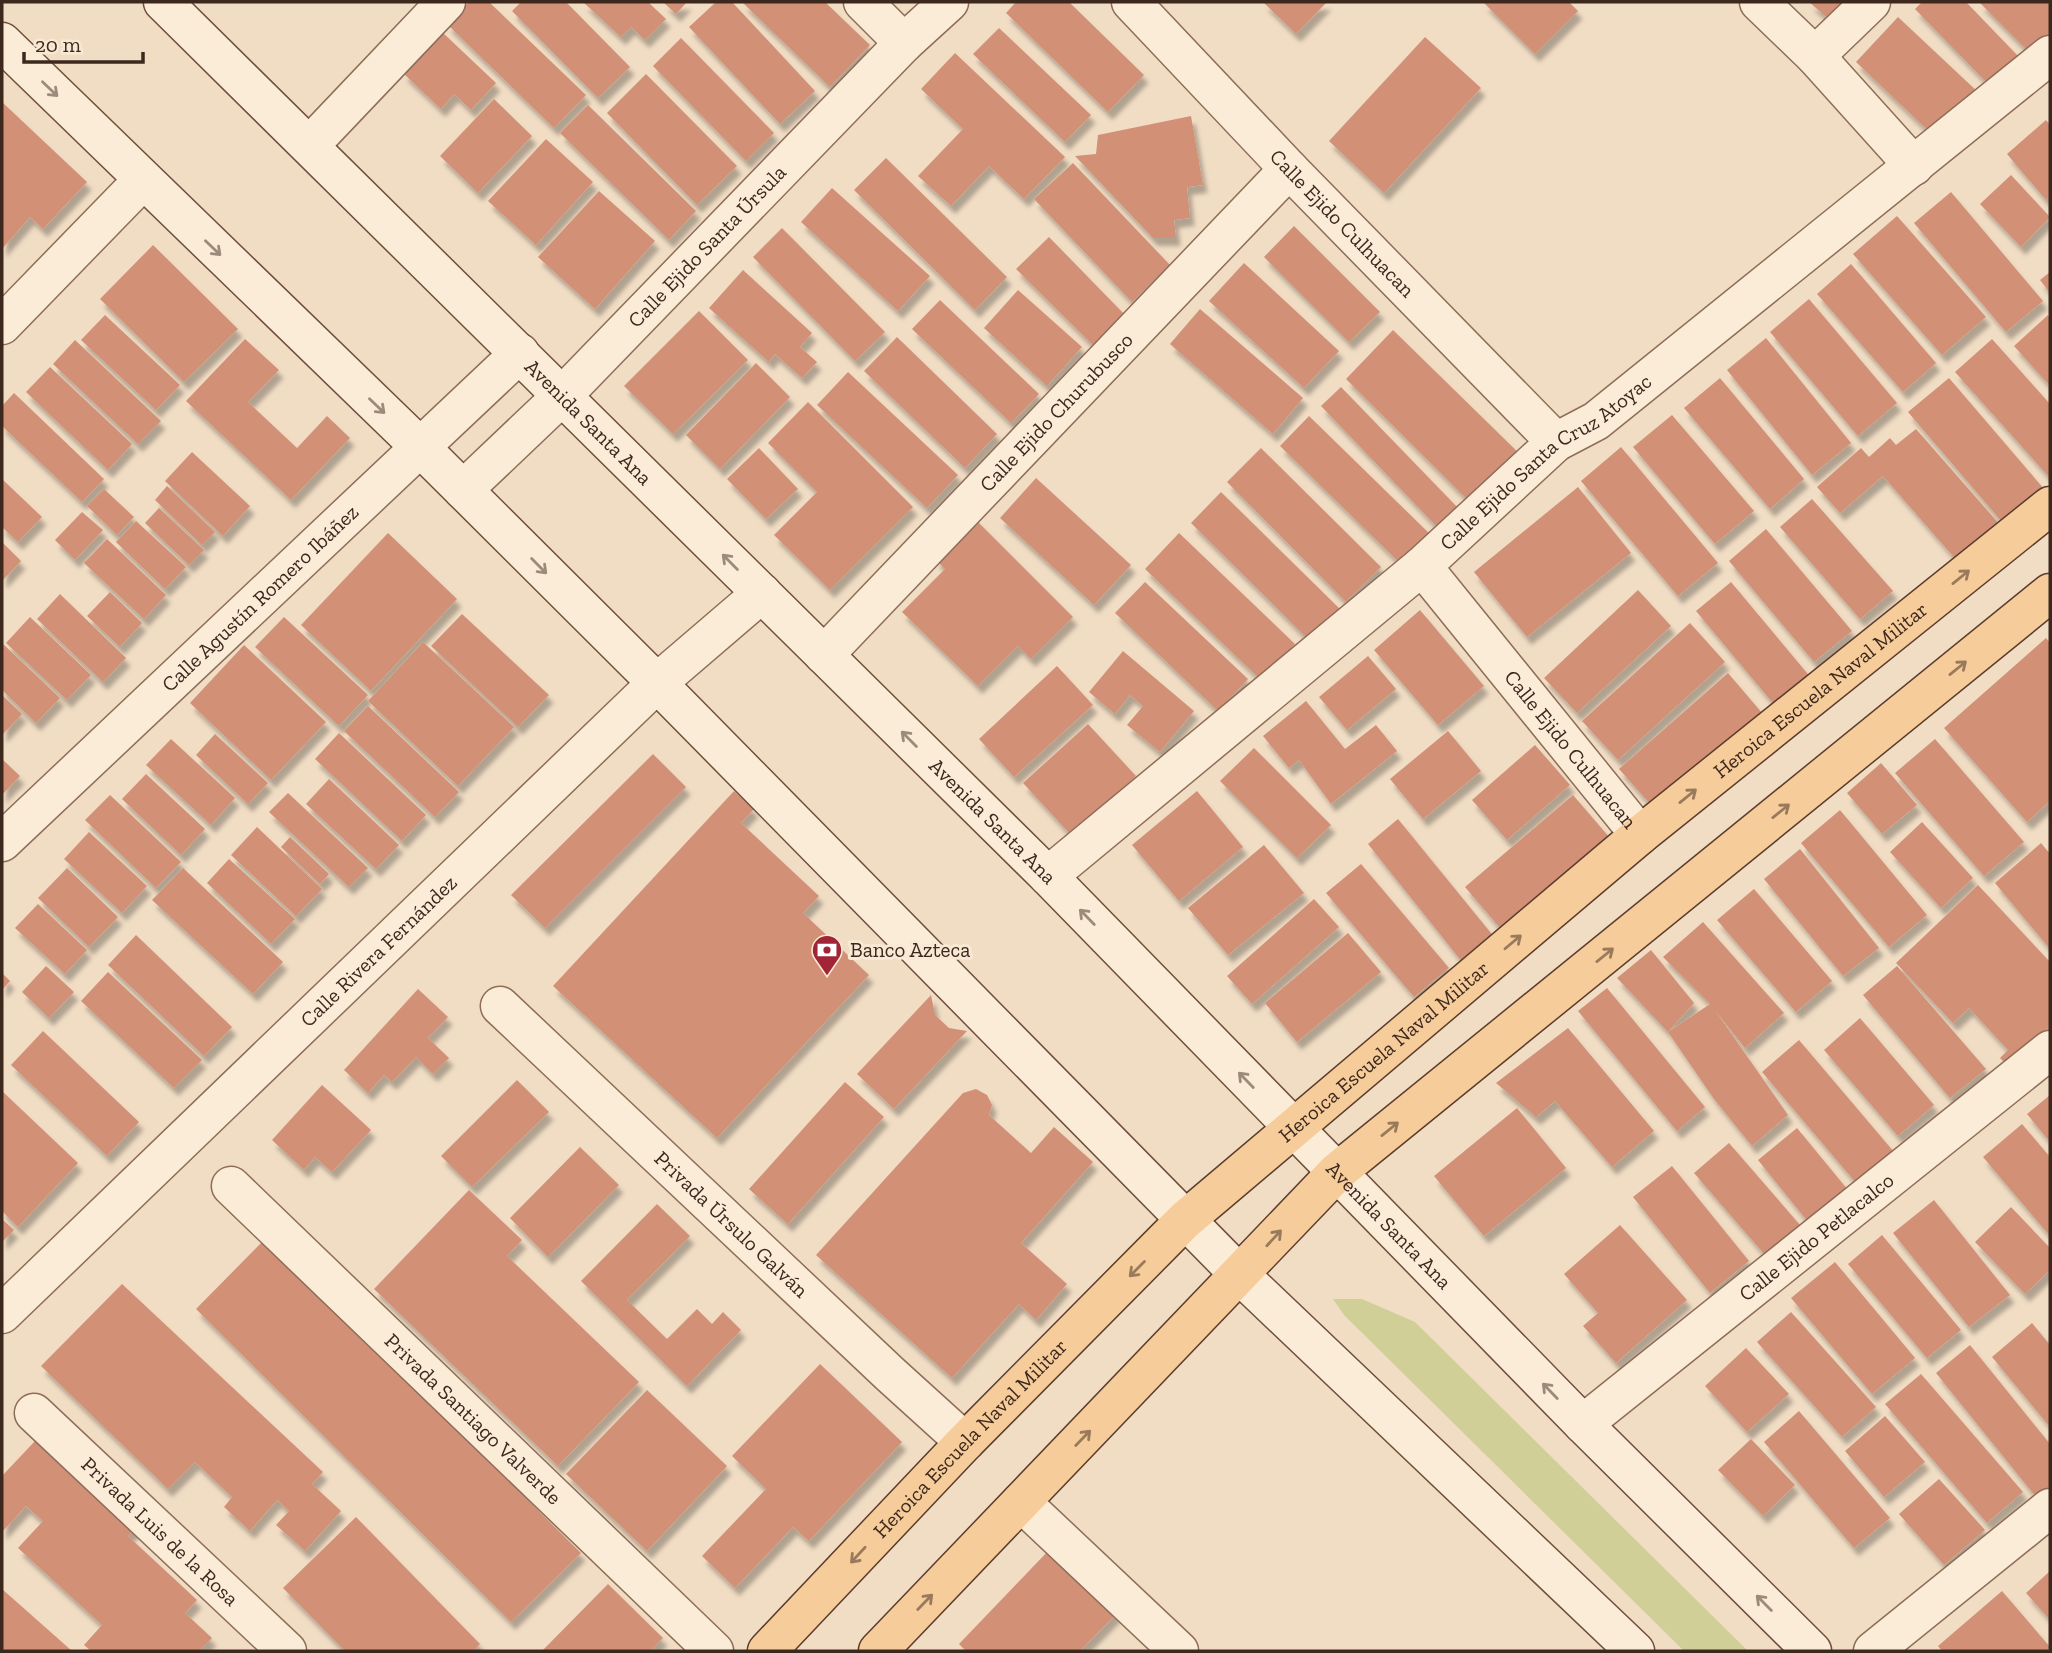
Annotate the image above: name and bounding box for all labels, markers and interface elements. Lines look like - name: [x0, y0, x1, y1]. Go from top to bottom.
- scale bar: [24, 21, 144, 65]
- text: 20 m: [35, 32, 81, 57]
- one-way arrow: [42, 81, 59, 98]
- street label: Calle Ejido Culhuacan: [1265, 144, 1420, 302]
- street label: Calle Ejido Santa Úrsula: [622, 159, 791, 332]
- one-way arrow: [205, 240, 222, 257]
- street label: Calle Ejido Churubusco: [974, 327, 1138, 497]
- street label: Avenida Santa Ana: [520, 354, 658, 490]
- street label: Calle Ejido Santa Cruz Atoyac: [1434, 368, 1656, 555]
- one-way arrow: [368, 397, 385, 414]
- street label: Calle Agustín Romero Ibáñez: [156, 499, 363, 697]
- one-way arrow: [722, 553, 739, 570]
- one-way arrow: [531, 557, 548, 574]
- one-way arrow: [1951, 570, 1970, 585]
- street label: Heroica Escuela Naval Militar: [1708, 596, 1932, 783]
- one-way arrow: [1949, 660, 1967, 676]
- street label: Calle Ejido Culhuacan: [1499, 665, 1643, 833]
- one-way arrow: [901, 730, 918, 747]
- street label: Avenida Santa Ana: [924, 753, 1062, 889]
- one-way arrow: [1678, 789, 1697, 804]
- one-way arrow: [1772, 804, 1790, 819]
- street label: Calle Rivera Fernández: [295, 870, 462, 1032]
- one-way arrow: [1079, 909, 1096, 926]
- bank icon: Banco Azteca: [810, 933, 844, 977]
- one-way arrow: [1504, 934, 1522, 950]
- place label: Banco Azteca: [850, 937, 970, 962]
- one-way arrow: [1595, 947, 1613, 962]
- street label: Heroica Escuela Naval Militar: [1273, 955, 1494, 1147]
- one-way arrow: [1237, 1072, 1254, 1089]
- one-way arrow: [1380, 1122, 1399, 1137]
- street label: Privada Úrsulo Galván: [649, 1145, 814, 1302]
- street label: Avenida Santa Ana: [1322, 1156, 1457, 1294]
- street label: Calle Ejido Petlacalco: [1734, 1167, 1898, 1306]
- one-way arrow: [1266, 1230, 1283, 1247]
- one-way arrow: [1128, 1260, 1145, 1277]
- street label: Privada Santiago Valverde: [380, 1328, 567, 1509]
- street label: Heroica Escuela Naval Militar: [868, 1334, 1072, 1543]
- one-way arrow: [1542, 1383, 1559, 1400]
- one-way arrow: [1074, 1430, 1091, 1447]
- street label: Privada Luis de la Rosa: [77, 1451, 244, 1611]
- one-way arrow: [850, 1546, 867, 1563]
- one-way arrow: [917, 1594, 934, 1611]
- one-way arrow: [1755, 1595, 1772, 1612]

